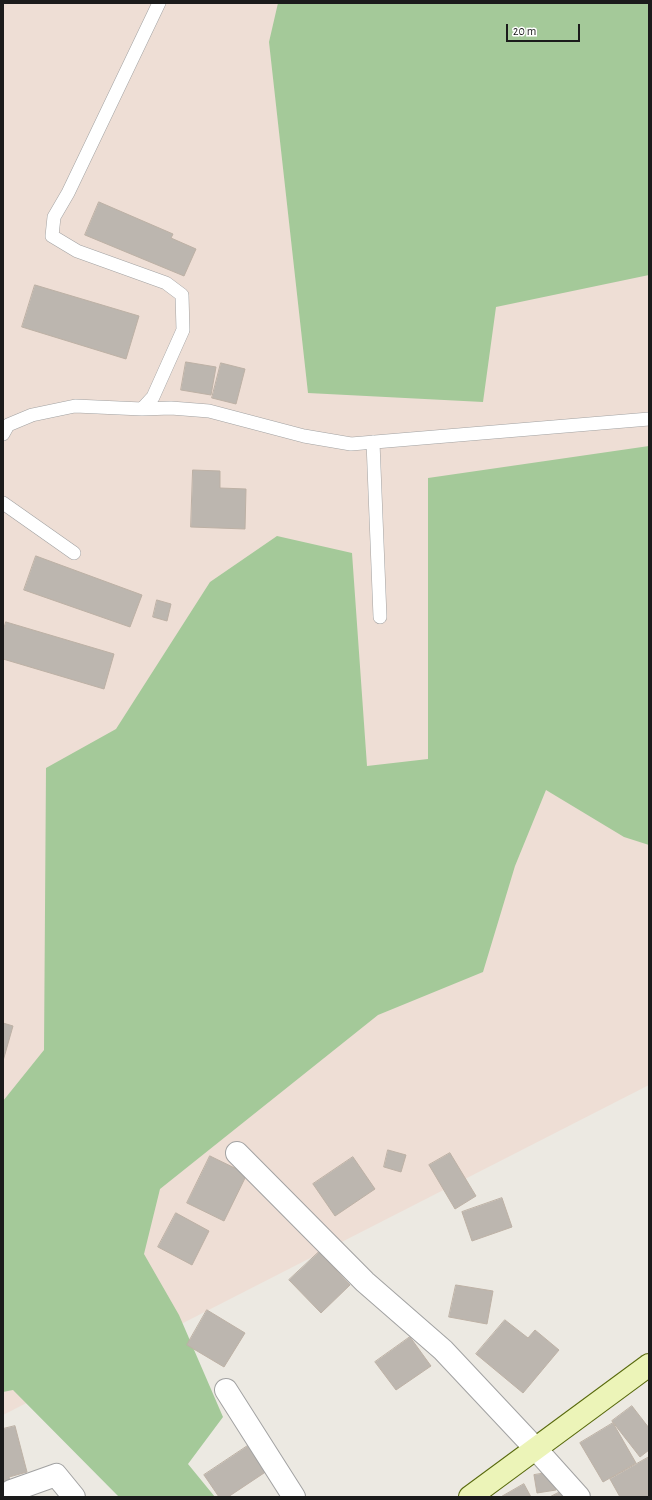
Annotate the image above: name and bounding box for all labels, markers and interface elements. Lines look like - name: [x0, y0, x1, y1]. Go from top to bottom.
- scale bar: [508, 16, 582, 42]
- text: 20 m: [513, 25, 536, 37]

